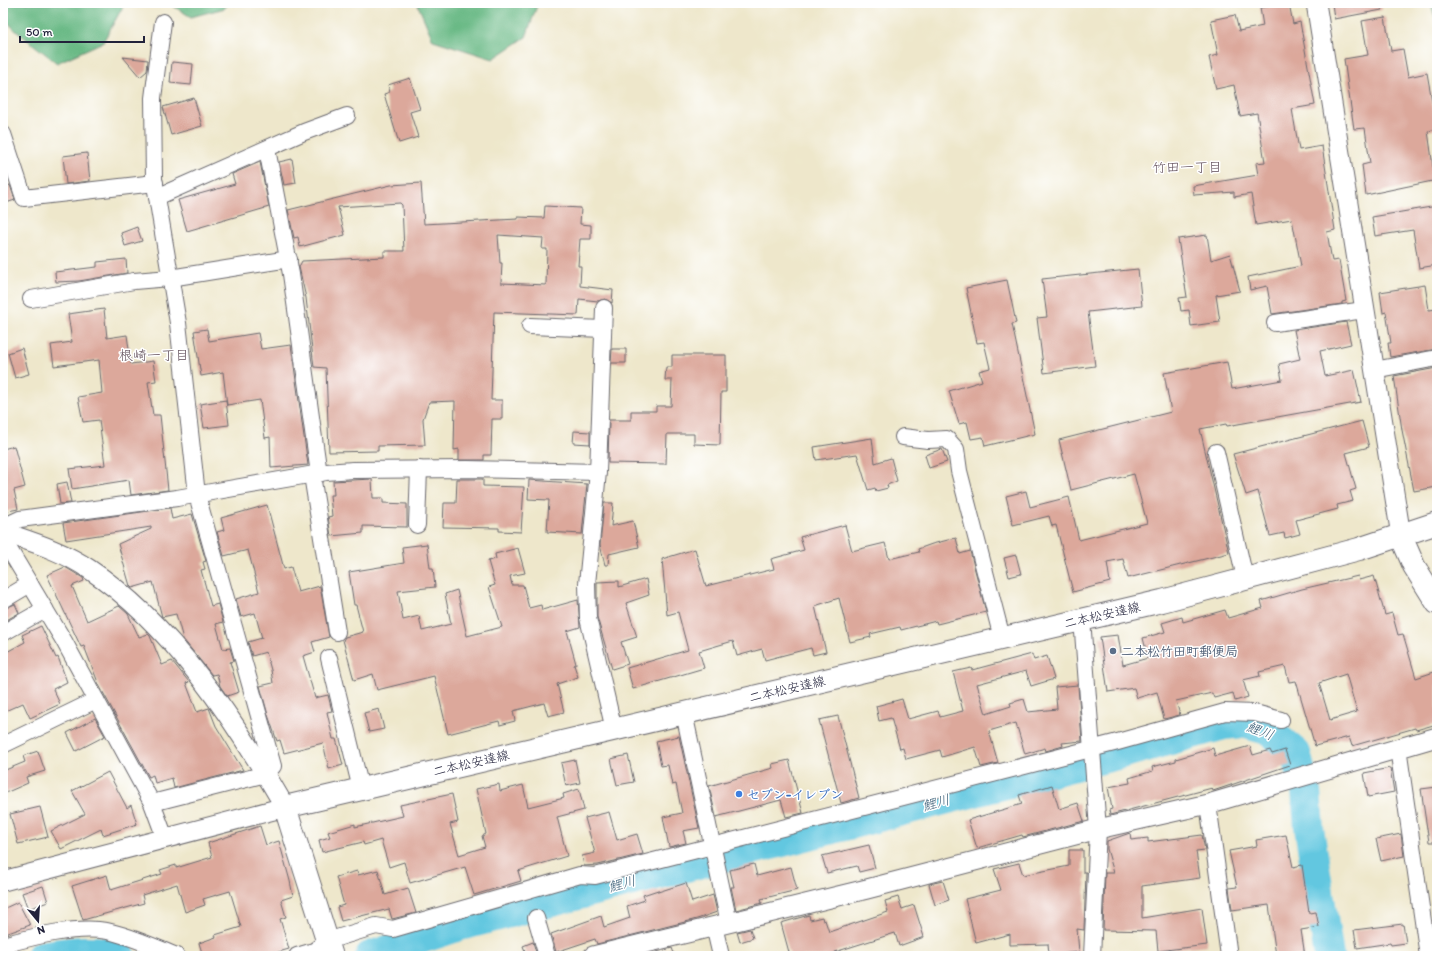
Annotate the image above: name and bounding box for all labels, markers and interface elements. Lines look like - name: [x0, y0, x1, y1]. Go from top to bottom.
- scale bar: [20, 18, 144, 44]
- text: 50 m: [26, 25, 52, 39]
- district label: 竹田一丁目: [1152, 159, 1222, 176]
- district label: 根崎一丁目: [119, 347, 189, 364]
- street label: 二本松安達線: [1062, 599, 1143, 631]
- place label: 二本松竹田町郵便局: [1121, 644, 1238, 659]
- marker: 二本松竹田町郵便局: [1108, 646, 1118, 656]
- street label: 二本松安達線: [747, 673, 828, 705]
- water label: 鯉川: [1244, 718, 1276, 744]
- street label: 二本松安達線: [431, 747, 512, 779]
- place label: セブン-イレブン: [747, 787, 843, 802]
- marker: セブン-イレブン: [734, 789, 744, 799]
- water label: 鯉川: [920, 791, 952, 815]
- water label: 鯉川: [606, 872, 638, 896]
- north arrow: [18, 901, 58, 941]
- text: N: [35, 923, 46, 937]

